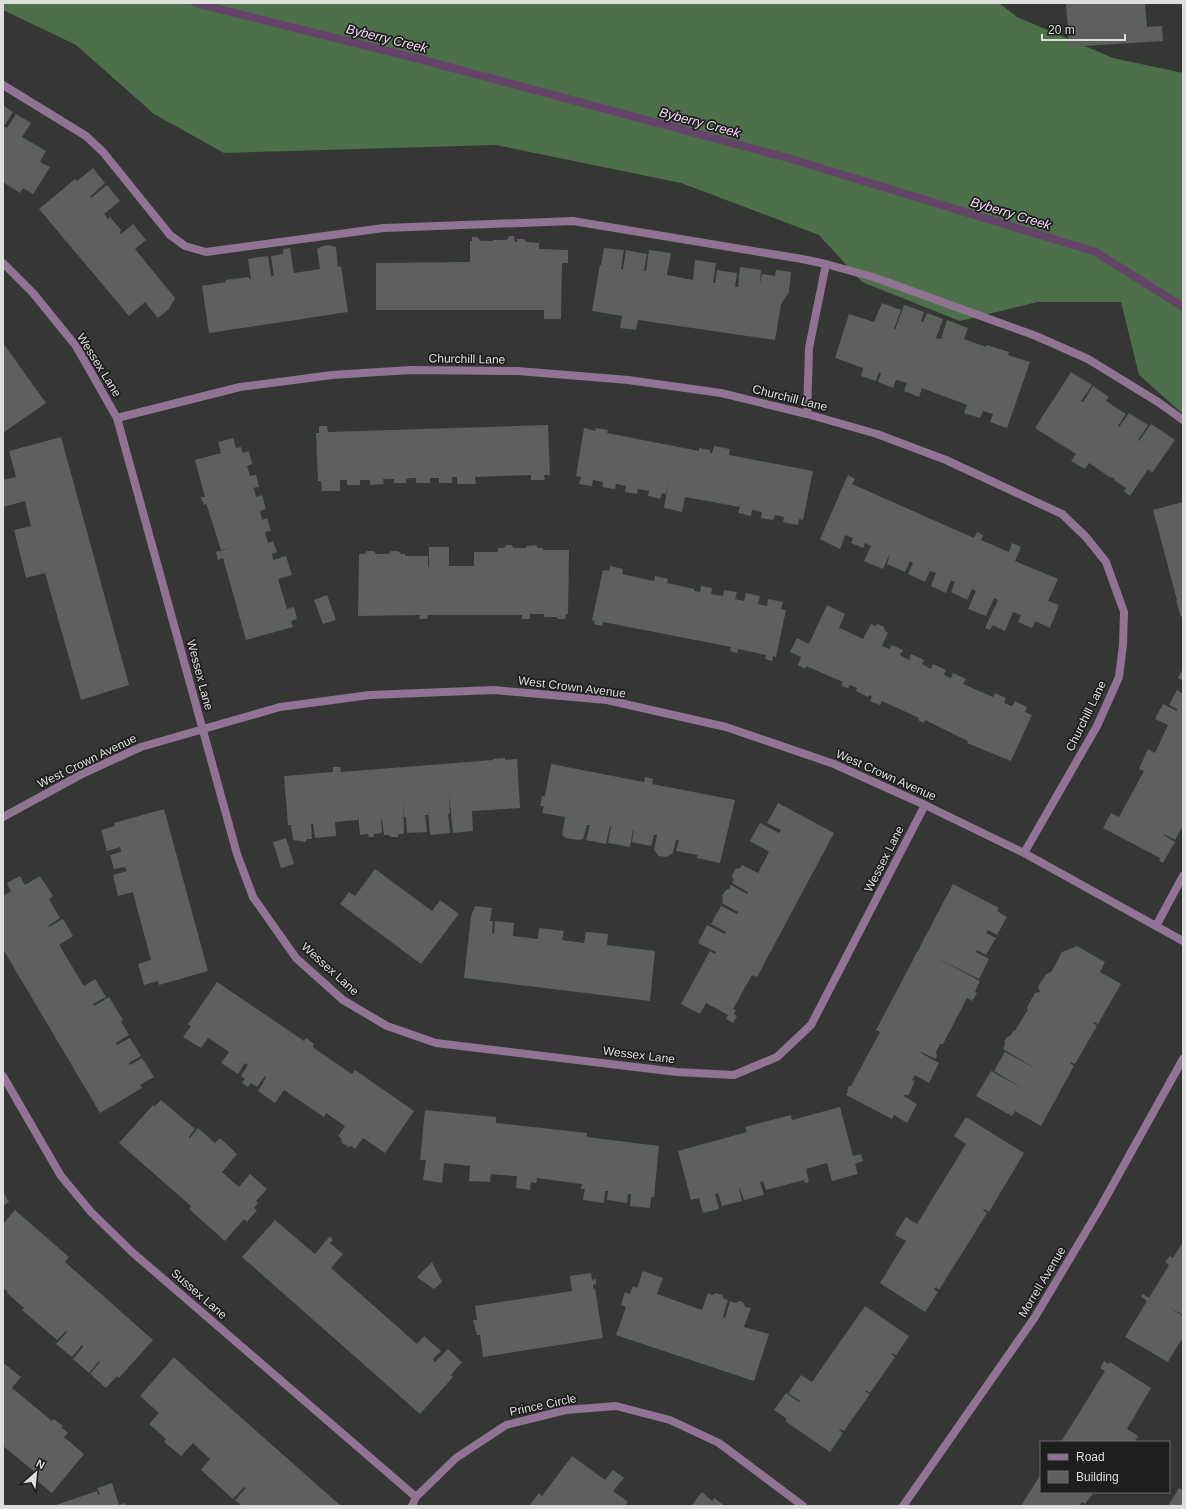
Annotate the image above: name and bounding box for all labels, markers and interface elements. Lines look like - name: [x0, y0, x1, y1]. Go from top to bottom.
- scale bar: [1042, 16, 1125, 42]
- water label: Byberry Creek: [345, 21, 430, 56]
- text: 20 m: [1048, 23, 1075, 37]
- water label: Byberry Creek: [658, 104, 743, 141]
- water label: Byberry Creek: [969, 194, 1054, 233]
- street label: Wessex Lane: [74, 331, 124, 400]
- street label: Churchill Lane: [429, 351, 506, 367]
- street label: Churchill Lane: [751, 382, 829, 414]
- street label: Wessex Lane: [184, 638, 216, 712]
- street label: West Crown Avenue: [517, 673, 627, 701]
- street label: Churchill Lane: [1063, 678, 1109, 754]
- street label: West Crown Avenue: [35, 731, 139, 791]
- street label: West Crown Avenue: [834, 747, 939, 804]
- street label: Wessex Lane: [861, 823, 907, 894]
- street label: Wessex Lane: [298, 940, 362, 999]
- street label: Wessex Lane: [602, 1044, 676, 1066]
- street label: Morrell Avenue: [1015, 1244, 1069, 1320]
- street label: Sussex Lane: [168, 1266, 230, 1322]
- street label: Prince Circle: [508, 1391, 578, 1419]
- legend: [1040, 1441, 1170, 1493]
- text: Road: [1076, 1450, 1105, 1464]
- north arrow: [16, 1453, 56, 1493]
- text: N: [34, 1457, 47, 1471]
- text: Building: [1076, 1470, 1119, 1484]

